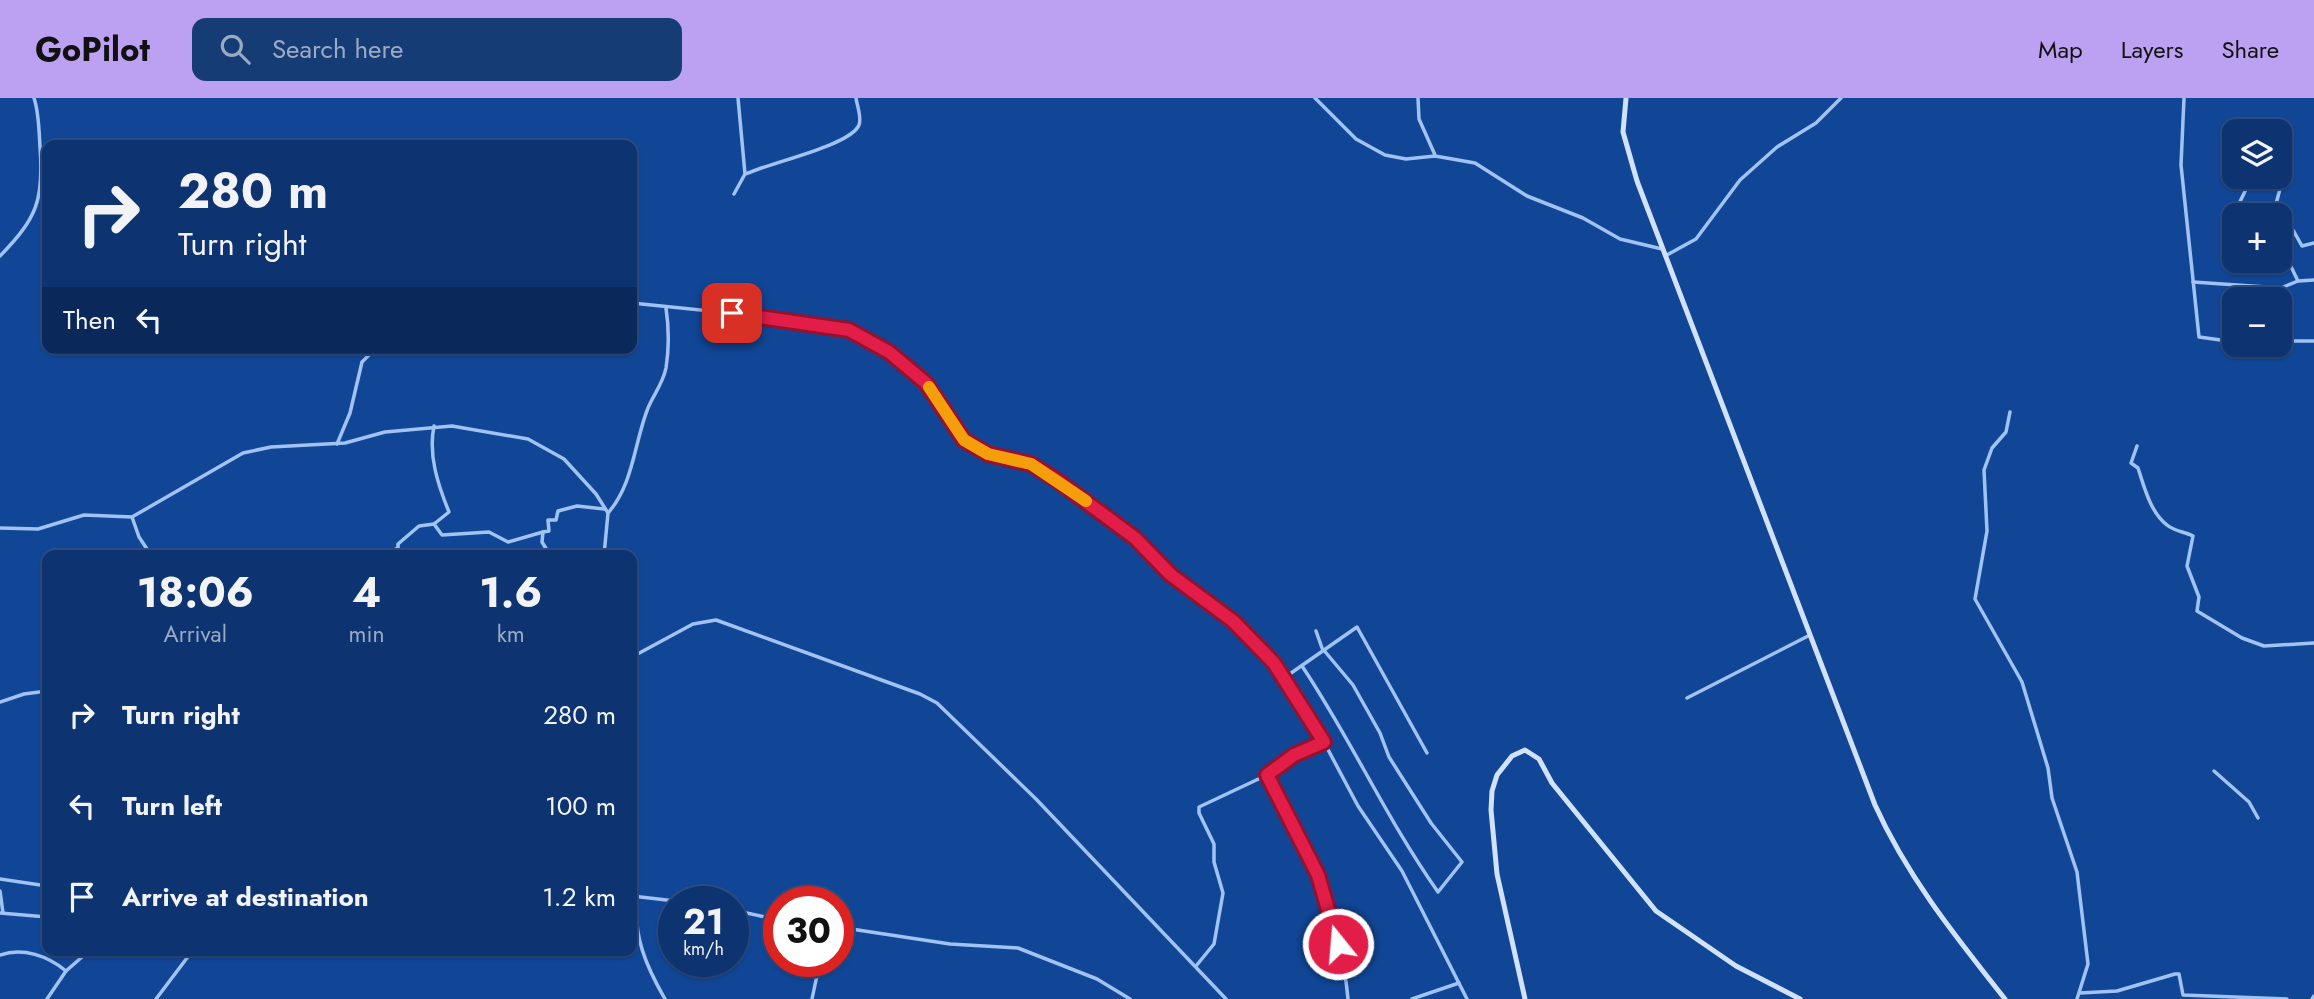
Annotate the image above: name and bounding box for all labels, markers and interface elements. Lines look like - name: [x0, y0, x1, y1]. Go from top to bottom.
- search box: [192, 18, 682, 81]
- text: GoPilot: [35, 26, 150, 73]
- icon: search: [216, 30, 254, 68]
- text: Search here: [272, 30, 403, 68]
- text: Map: [2038, 32, 2083, 67]
- text: Layers: [2121, 32, 2183, 67]
- text: Share: [2221, 32, 2279, 67]
- map controls: [2222, 119, 2292, 357]
- button: layers: [2222, 119, 2292, 189]
- text: 280 m: [178, 156, 328, 226]
- icon: right: [63, 168, 154, 259]
- button: +: [2222, 203, 2292, 273]
- text: Turn right: [178, 221, 307, 267]
- pin: [702, 283, 762, 343]
- button: −: [2222, 287, 2292, 357]
- icon: arrive: [713, 294, 751, 332]
- text: Then: [63, 301, 116, 339]
- icon: left: [130, 301, 168, 339]
- text: 18:06: [137, 562, 254, 623]
- text: 4: [352, 562, 381, 623]
- text: 1.6: [479, 562, 542, 623]
- text: Arrival: [164, 617, 227, 651]
- text: min: [349, 617, 385, 651]
- text: km: [497, 617, 525, 651]
- icon: right: [63, 696, 101, 734]
- text: Turn right: [122, 696, 240, 734]
- text: 280 m: [543, 696, 616, 734]
- icon: left: [63, 787, 101, 825]
- text: Turn left: [122, 787, 222, 825]
- text: 100 m: [545, 787, 616, 825]
- icon: arrive: [63, 878, 101, 916]
- text: Arrive at destination: [122, 878, 369, 916]
- text: 1.2 km: [542, 878, 616, 916]
- speed limit sign: 30: [763, 886, 854, 977]
- text: 21: [683, 897, 724, 947]
- position arrow: [1301, 907, 1375, 981]
- text: km/h: [683, 936, 724, 962]

